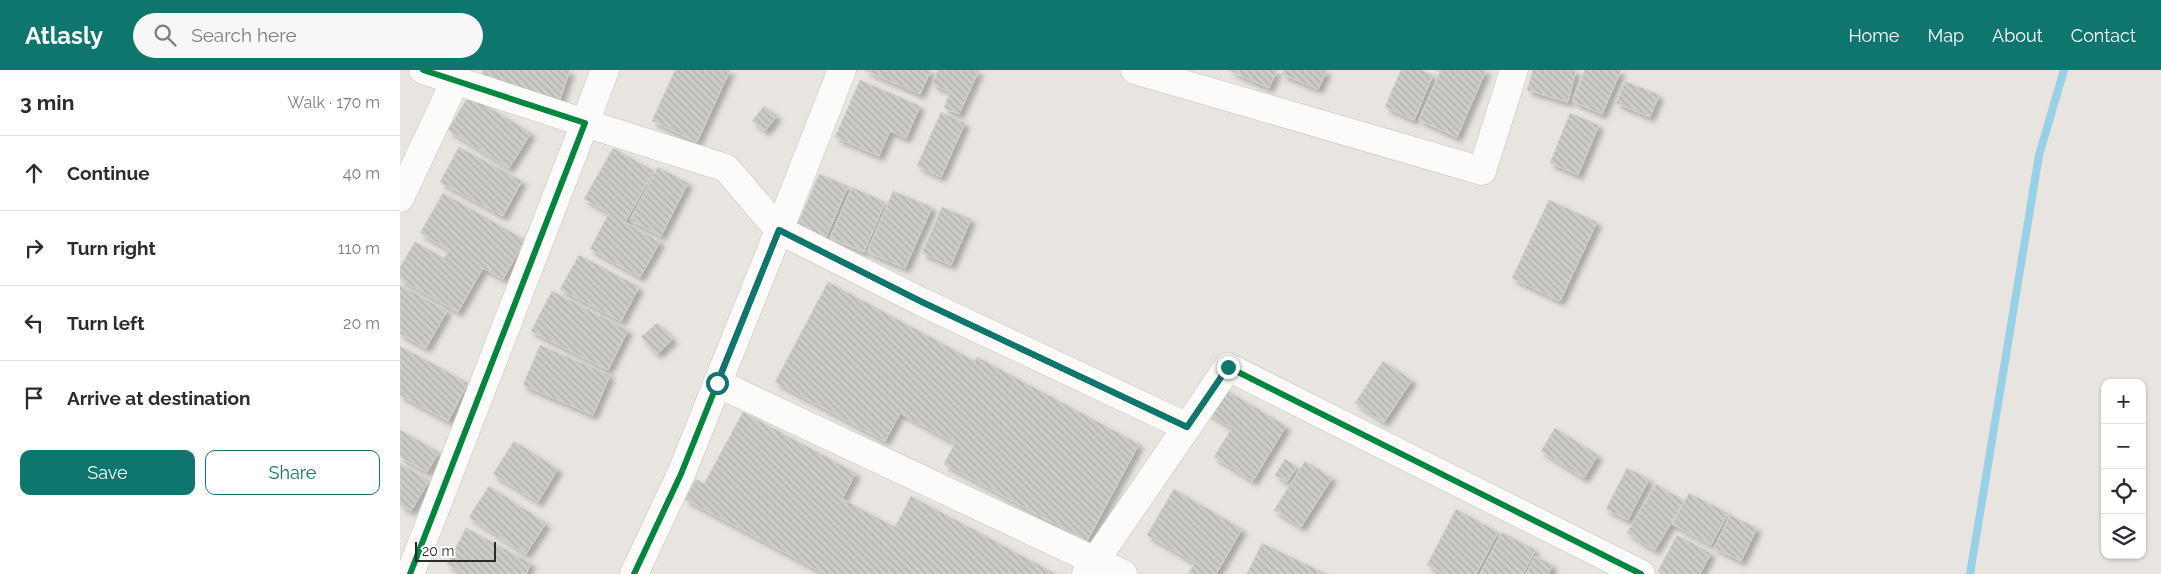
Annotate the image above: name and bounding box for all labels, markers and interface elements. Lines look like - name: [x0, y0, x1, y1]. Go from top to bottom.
- search box: [133, 13, 483, 58]
- text: Atlasly: [25, 21, 103, 50]
- icon: search: [151, 21, 179, 49]
- text: Search here: [191, 24, 297, 46]
- text: Home: [1848, 25, 1899, 46]
- text: Map: [1927, 25, 1964, 46]
- text: About: [1992, 25, 2043, 46]
- text: Contact: [2071, 25, 2136, 46]
- text: 3 min: [20, 90, 74, 115]
- text: Walk · 170 m: [288, 93, 380, 112]
- icon: ahead: [20, 159, 48, 187]
- text: Continue: [67, 162, 150, 184]
- text: 40 m: [343, 164, 380, 183]
- icon: right: [20, 234, 48, 262]
- text: Turn right: [67, 237, 156, 259]
- text: 110 m: [338, 239, 380, 258]
- icon: left: [20, 309, 48, 337]
- text: Turn left: [67, 312, 144, 334]
- text: 20 m: [343, 314, 380, 333]
- route end: [1217, 356, 1240, 379]
- route start: [706, 372, 729, 395]
- map controls: [2101, 379, 2146, 559]
- button: +: [2101, 379, 2146, 424]
- icon: arrive: [20, 384, 48, 412]
- text: Arrive at destination: [67, 387, 251, 409]
- button: −: [2101, 424, 2146, 469]
- button: Save: [20, 450, 195, 495]
- button: Share: [205, 450, 380, 495]
- button: locate: [2101, 469, 2146, 514]
- button: layers: [2101, 514, 2146, 559]
- scale bar: [415, 539, 496, 562]
- text: 20 m: [422, 543, 454, 559]

